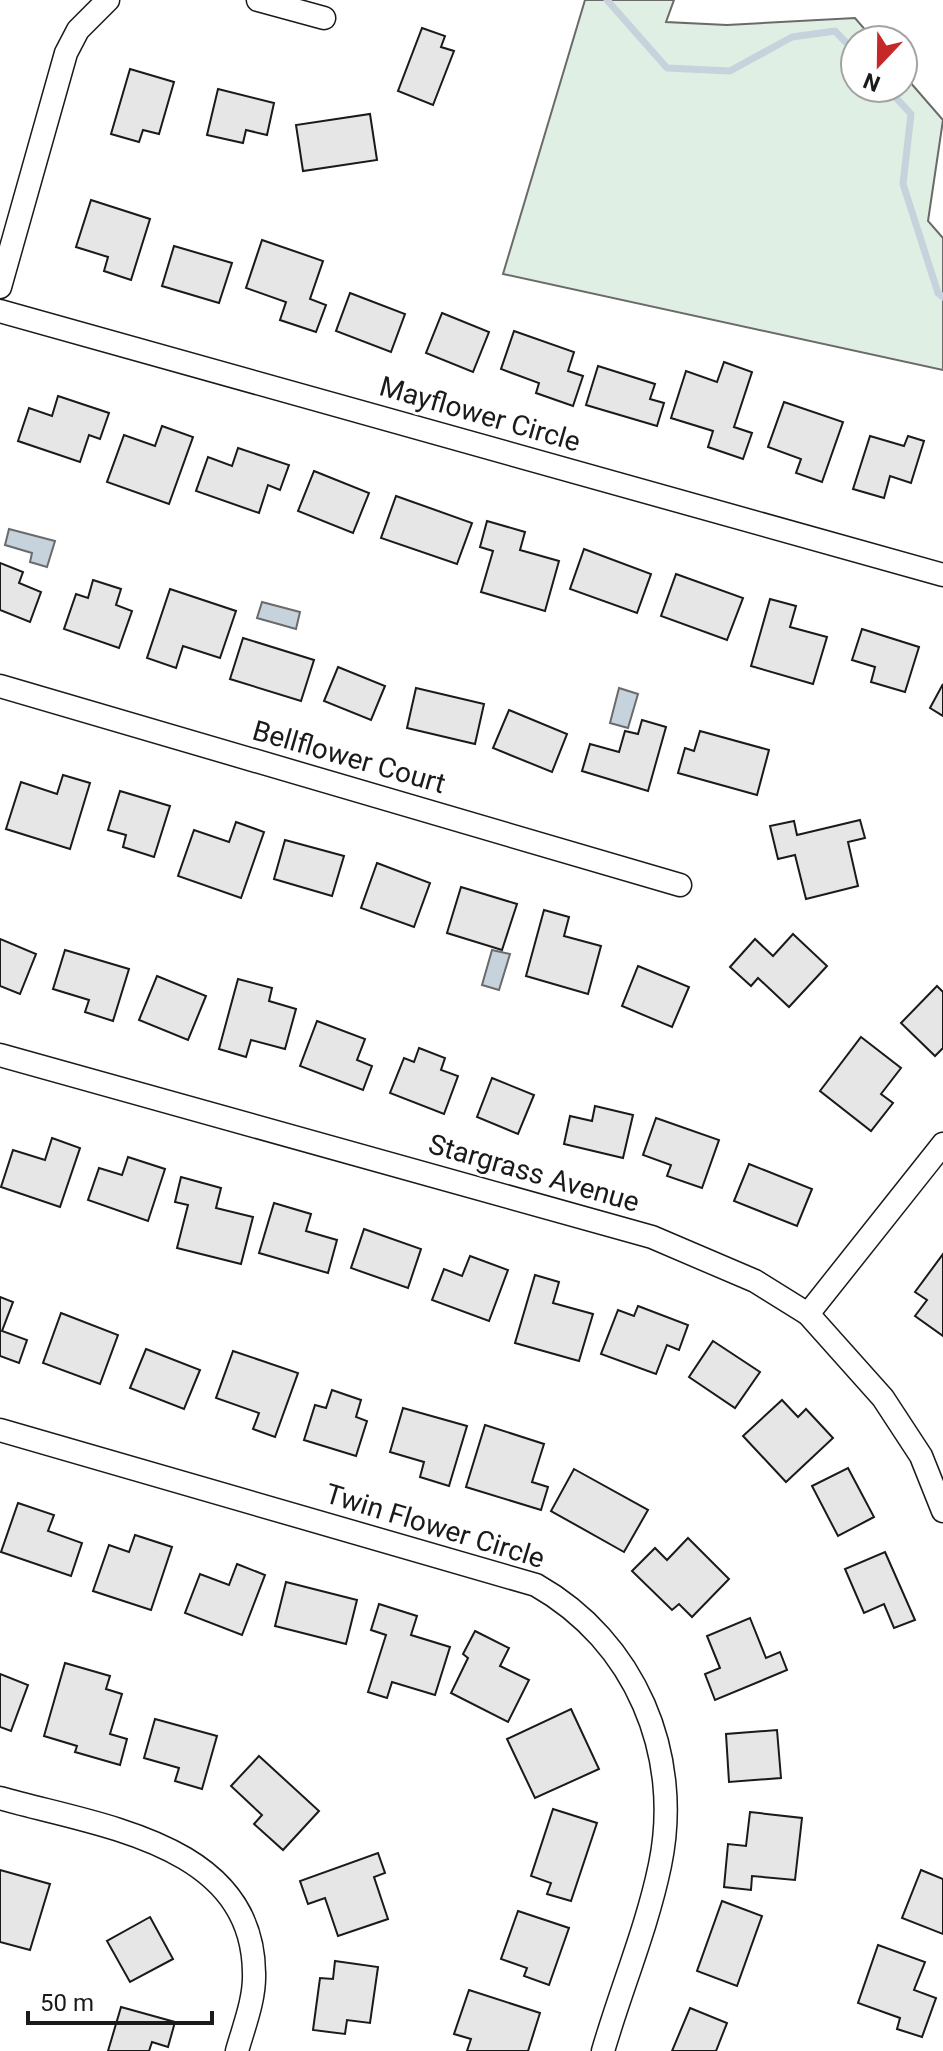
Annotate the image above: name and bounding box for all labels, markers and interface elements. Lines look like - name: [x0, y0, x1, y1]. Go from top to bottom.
- north arrow: [839, 24, 919, 104]
- text: N: [860, 68, 884, 97]
- street label: Mayflower Circle: [376, 370, 584, 458]
- street label: Bellflower Court: [249, 714, 449, 800]
- street label: Stargrass Avenue: [425, 1127, 643, 1219]
- street label: Twin Flower Circle: [321, 1477, 549, 1575]
- scale bar: [28, 1975, 212, 2025]
- text: 50 m: [40, 1989, 94, 2017]

